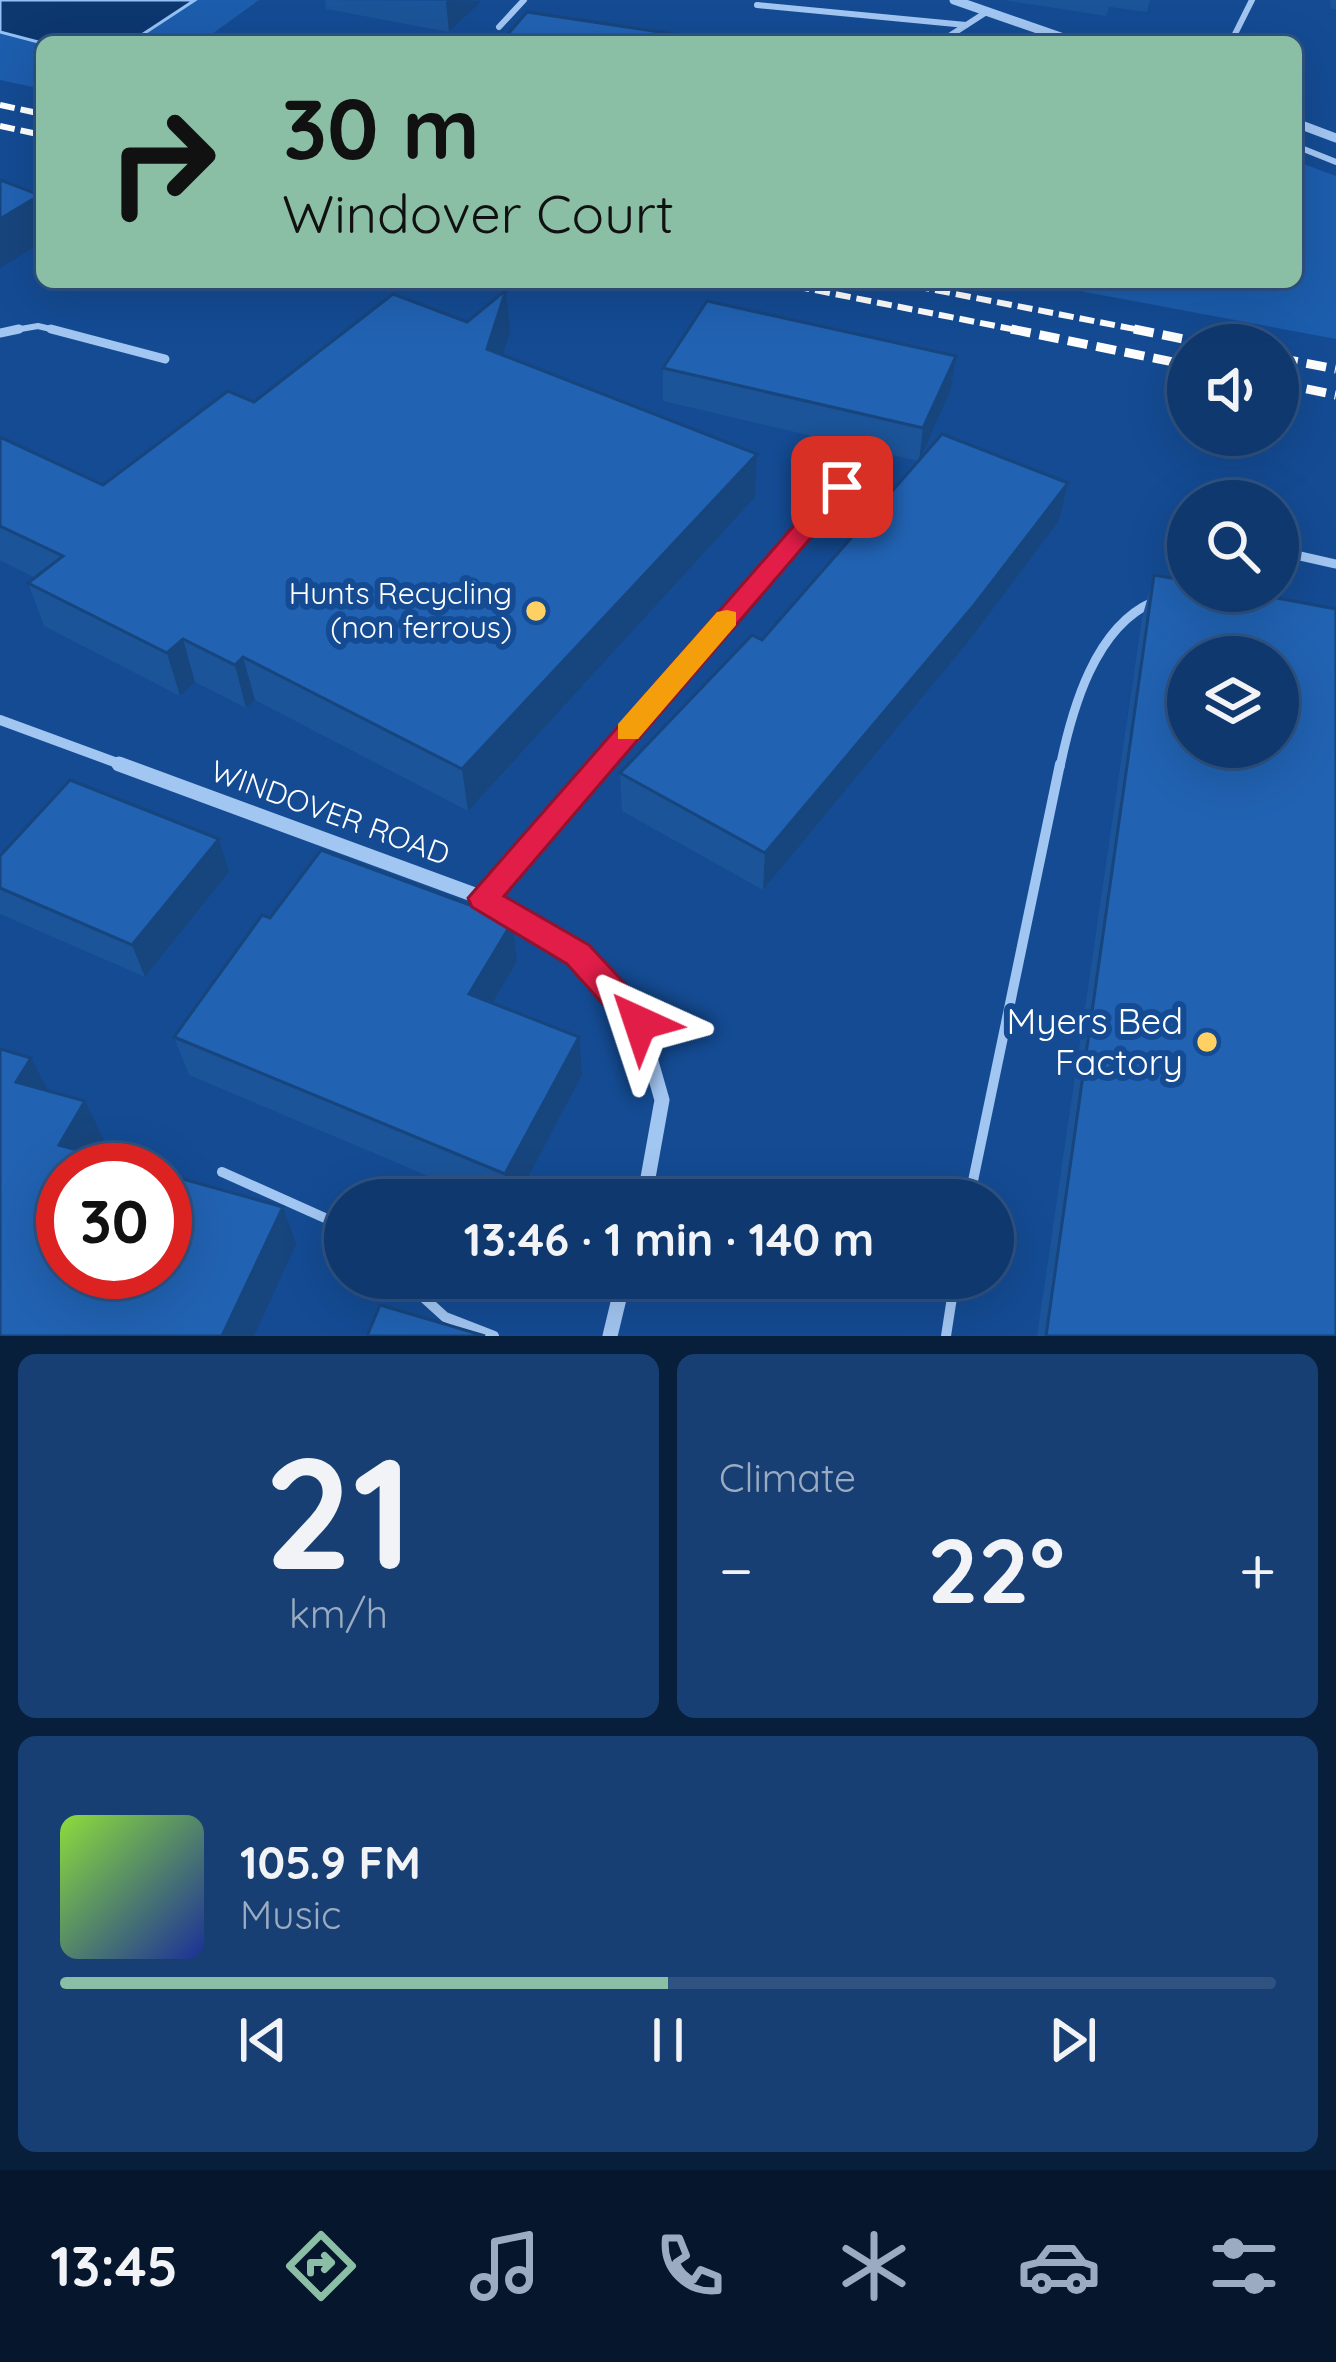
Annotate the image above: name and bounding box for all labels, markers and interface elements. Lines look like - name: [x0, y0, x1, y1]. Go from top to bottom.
- text: 30 m: [282, 75, 480, 180]
- icon: right: [84, 84, 240, 240]
- text: Windover Court: [282, 179, 674, 247]
- map controls: [1167, 324, 1299, 768]
- button: sound: [1167, 324, 1299, 456]
- pin: [791, 436, 893, 538]
- icon: arrive: [809, 454, 875, 520]
- button: search: [1167, 480, 1299, 612]
- place label: Hunts Recycling (non ferrous): [289, 574, 512, 646]
- marker: Hunts Recycling (non ferrous): [523, 598, 549, 624]
- button: layers: [1167, 636, 1299, 768]
- street label: WINDOVER ROAD: [206, 751, 455, 873]
- position arrow: [577, 960, 703, 1086]
- place label: Myers Bed Factory: [1006, 998, 1183, 1084]
- marker: Myers Bed Factory: [1194, 1029, 1220, 1055]
- speed limit sign: 30: [36, 1143, 192, 1299]
- text: 13:46 · 1 min · 140 m: [464, 1211, 874, 1267]
- text: 21: [264, 1413, 413, 1608]
- text: Climate: [719, 1453, 856, 1502]
- text: 22°: [927, 1513, 1065, 1626]
- text: −: [719, 1528, 753, 1611]
- text: +: [1239, 1528, 1276, 1611]
- text: km/h: [289, 1589, 388, 1638]
- text: 105.9 FM: [240, 1834, 421, 1890]
- text: Music: [240, 1890, 341, 1939]
- icon: previous: [230, 2007, 296, 2073]
- icon: pause: [635, 2007, 701, 2073]
- icon: next: [1040, 2007, 1106, 2073]
- icon: directions: [279, 2224, 363, 2308]
- icon: music: [463, 2224, 547, 2308]
- icon: phone: [648, 2224, 732, 2308]
- icon: climate: [832, 2224, 916, 2308]
- icon: car: [1017, 2224, 1101, 2308]
- icon: filters: [1202, 2224, 1286, 2308]
- text: 13:45: [50, 2232, 178, 2300]

